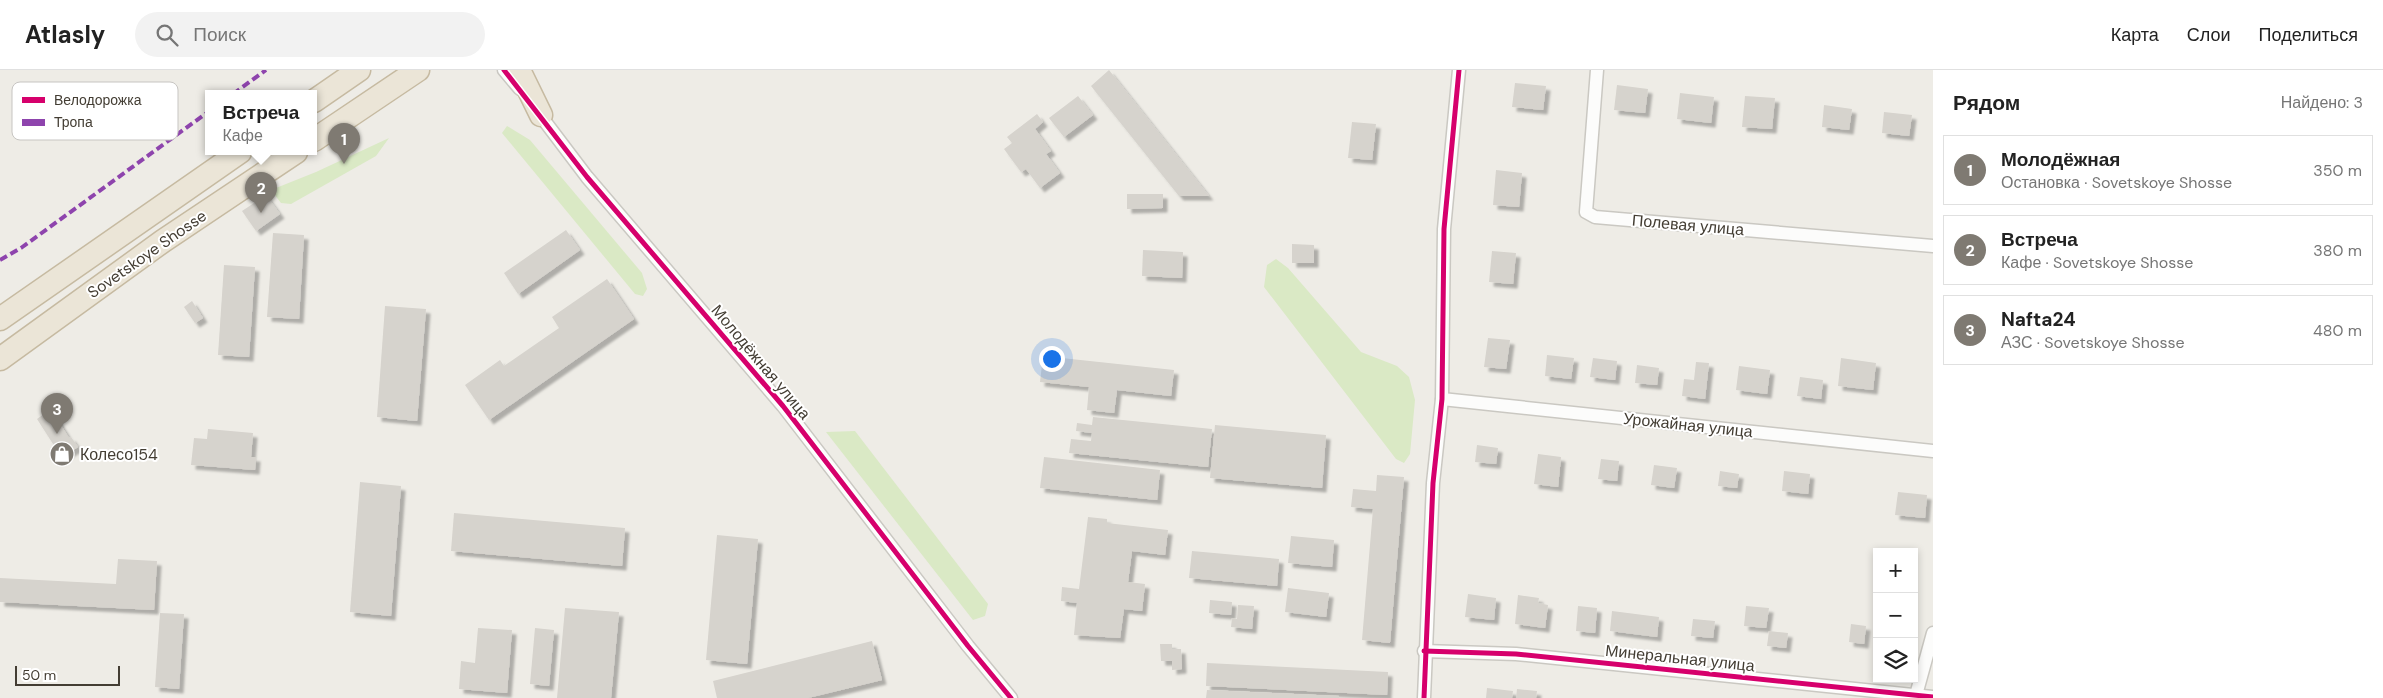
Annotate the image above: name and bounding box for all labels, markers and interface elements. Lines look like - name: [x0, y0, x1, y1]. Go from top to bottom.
- search box: [135, 12, 485, 57]
- text: Atlasly: [25, 19, 105, 50]
- icon: search: [153, 21, 181, 49]
- text: Поиск: [193, 22, 246, 47]
- text: Карта: [2111, 23, 2159, 47]
- text: Слои: [2187, 23, 2231, 47]
- text: Поделиться: [2259, 23, 2358, 47]
- legend: [12, 82, 178, 140]
- text: Рядом: [1953, 89, 2020, 117]
- popup: [205, 90, 317, 155]
- text: Велодорожка: [54, 91, 142, 109]
- text: Найдено: 3: [2281, 92, 2363, 113]
- text: Встреча: [223, 100, 299, 125]
- text: Тропа: [54, 113, 93, 131]
- pin: 1: [328, 123, 360, 164]
- text: Кафе: [223, 125, 263, 146]
- text: Молодёжная: [2001, 147, 2120, 172]
- text: 1: [1967, 160, 1973, 181]
- text: 350 m: [2313, 160, 2362, 181]
- pin: 2: [245, 172, 277, 213]
- text: Остановка · Sovetskoye Shosse: [2001, 172, 2232, 193]
- street label: Sovetskoye Shosse: [83, 205, 211, 303]
- street label: Полевая улица: [1631, 210, 1745, 240]
- text: Встреча: [2001, 227, 2078, 252]
- text: 2: [1965, 240, 1975, 261]
- text: 380 m: [2313, 240, 2362, 261]
- text: Кафе · Sovetskoye Shosse: [2001, 252, 2193, 273]
- street label: Молодёжная улица: [707, 300, 815, 424]
- text: Nafta24: [2001, 307, 2076, 332]
- text: 3: [1965, 320, 1975, 341]
- text: 480 m: [2313, 320, 2362, 341]
- text: АЗС · Sovetskoye Shosse: [2001, 332, 2185, 353]
- your location: [1039, 346, 1065, 372]
- pin: 3: [41, 393, 73, 434]
- street label: Урожайная улица: [1622, 408, 1754, 442]
- shop icon: Колесо154: [49, 441, 75, 467]
- place label: Колесо154: [80, 444, 158, 465]
- map controls: [1873, 548, 1918, 683]
- button: +: [1873, 548, 1918, 593]
- button: −: [1873, 593, 1918, 638]
- button: layers: [1873, 638, 1918, 683]
- street label: Минеральная улица: [1604, 640, 1756, 676]
- scale bar: [15, 663, 120, 686]
- text: 50 m: [22, 666, 56, 684]

